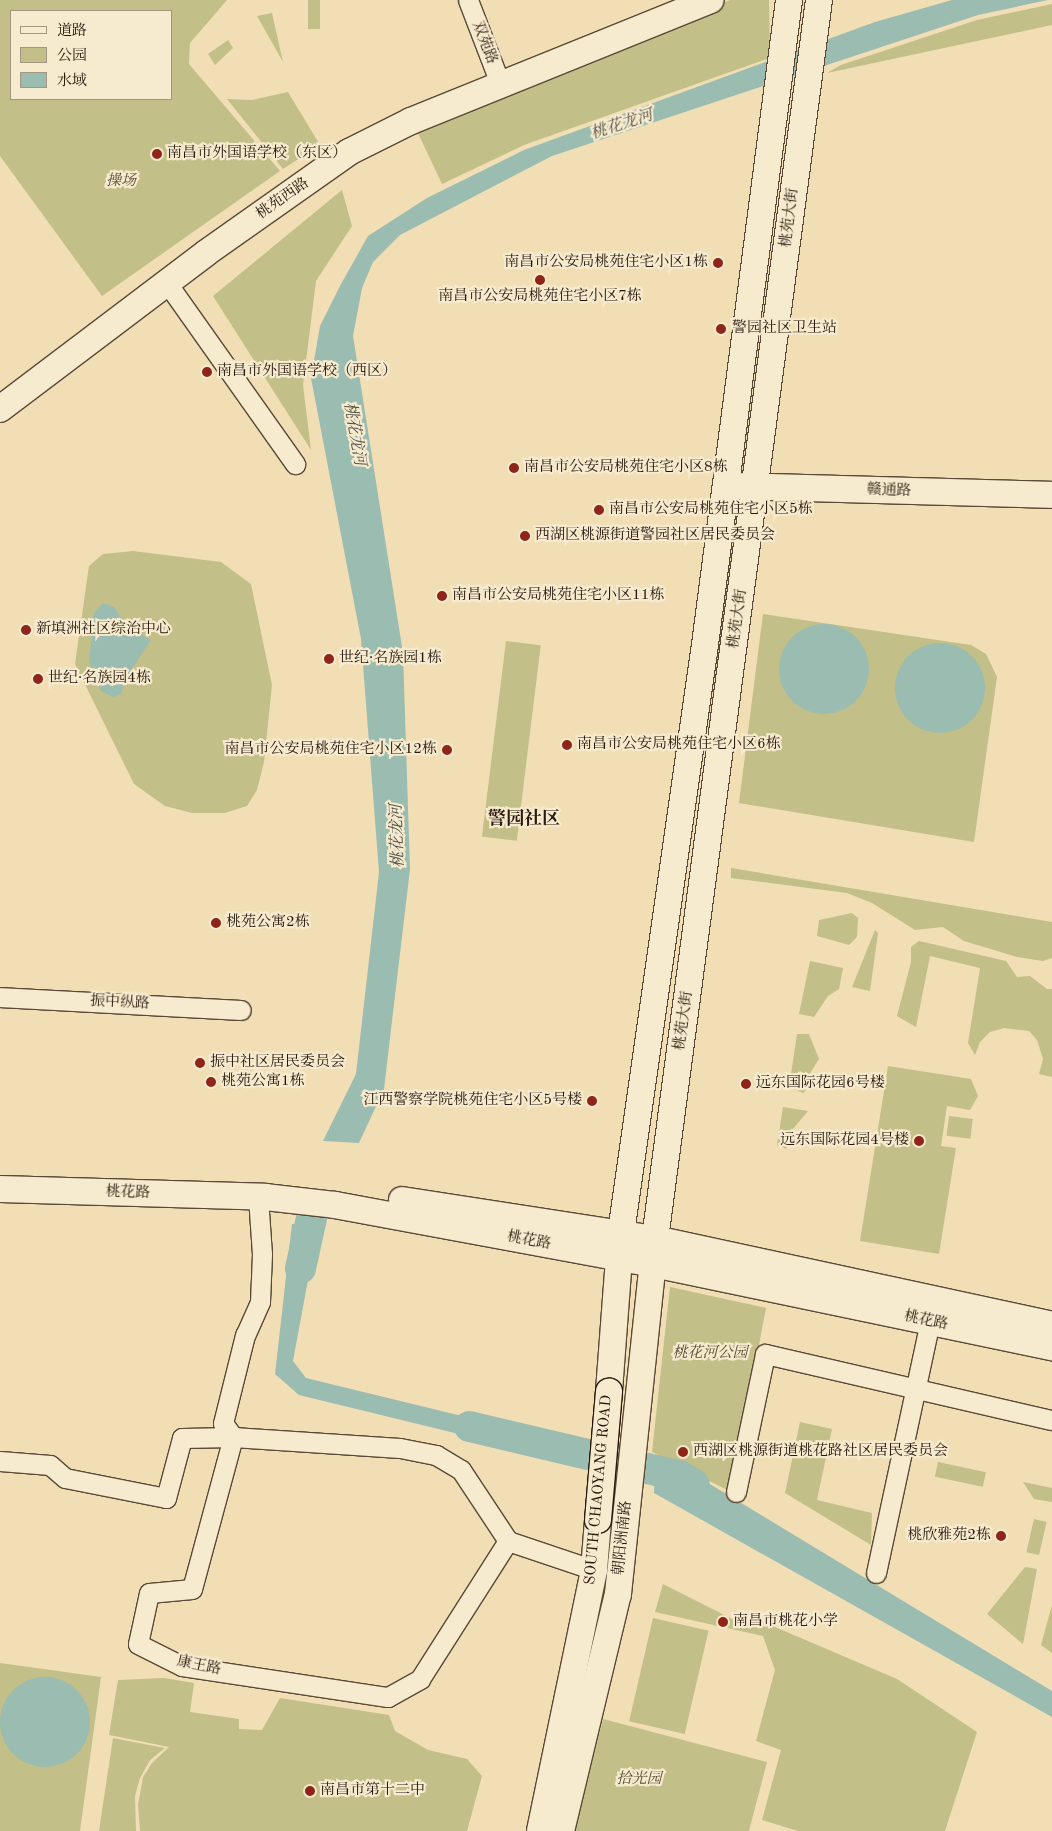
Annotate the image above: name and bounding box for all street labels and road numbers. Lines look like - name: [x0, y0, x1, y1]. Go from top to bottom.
- street label: 双苑路: [468, 19, 500, 67]
- street label: 桃苑西路: [253, 174, 313, 224]
- street label: 桃苑大街: [777, 187, 803, 249]
- street label: 赣通路: [866, 481, 912, 501]
- street label: 桃苑大街: [725, 588, 751, 650]
- street label: 桃苑大街: [671, 990, 697, 1052]
- street label: 振中纵路: [90, 992, 150, 1014]
- street label: 桃花路: [105, 1183, 151, 1203]
- street label: 桃花路: [505, 1228, 553, 1254]
- street label: 桃花路: [902, 1308, 950, 1334]
- street label: SOUTH CHAOYANG ROAD: [582, 1394, 616, 1586]
- street label: 朝阳洲南路: [610, 1500, 636, 1576]
- street label: 康王路: [175, 1653, 223, 1679]

